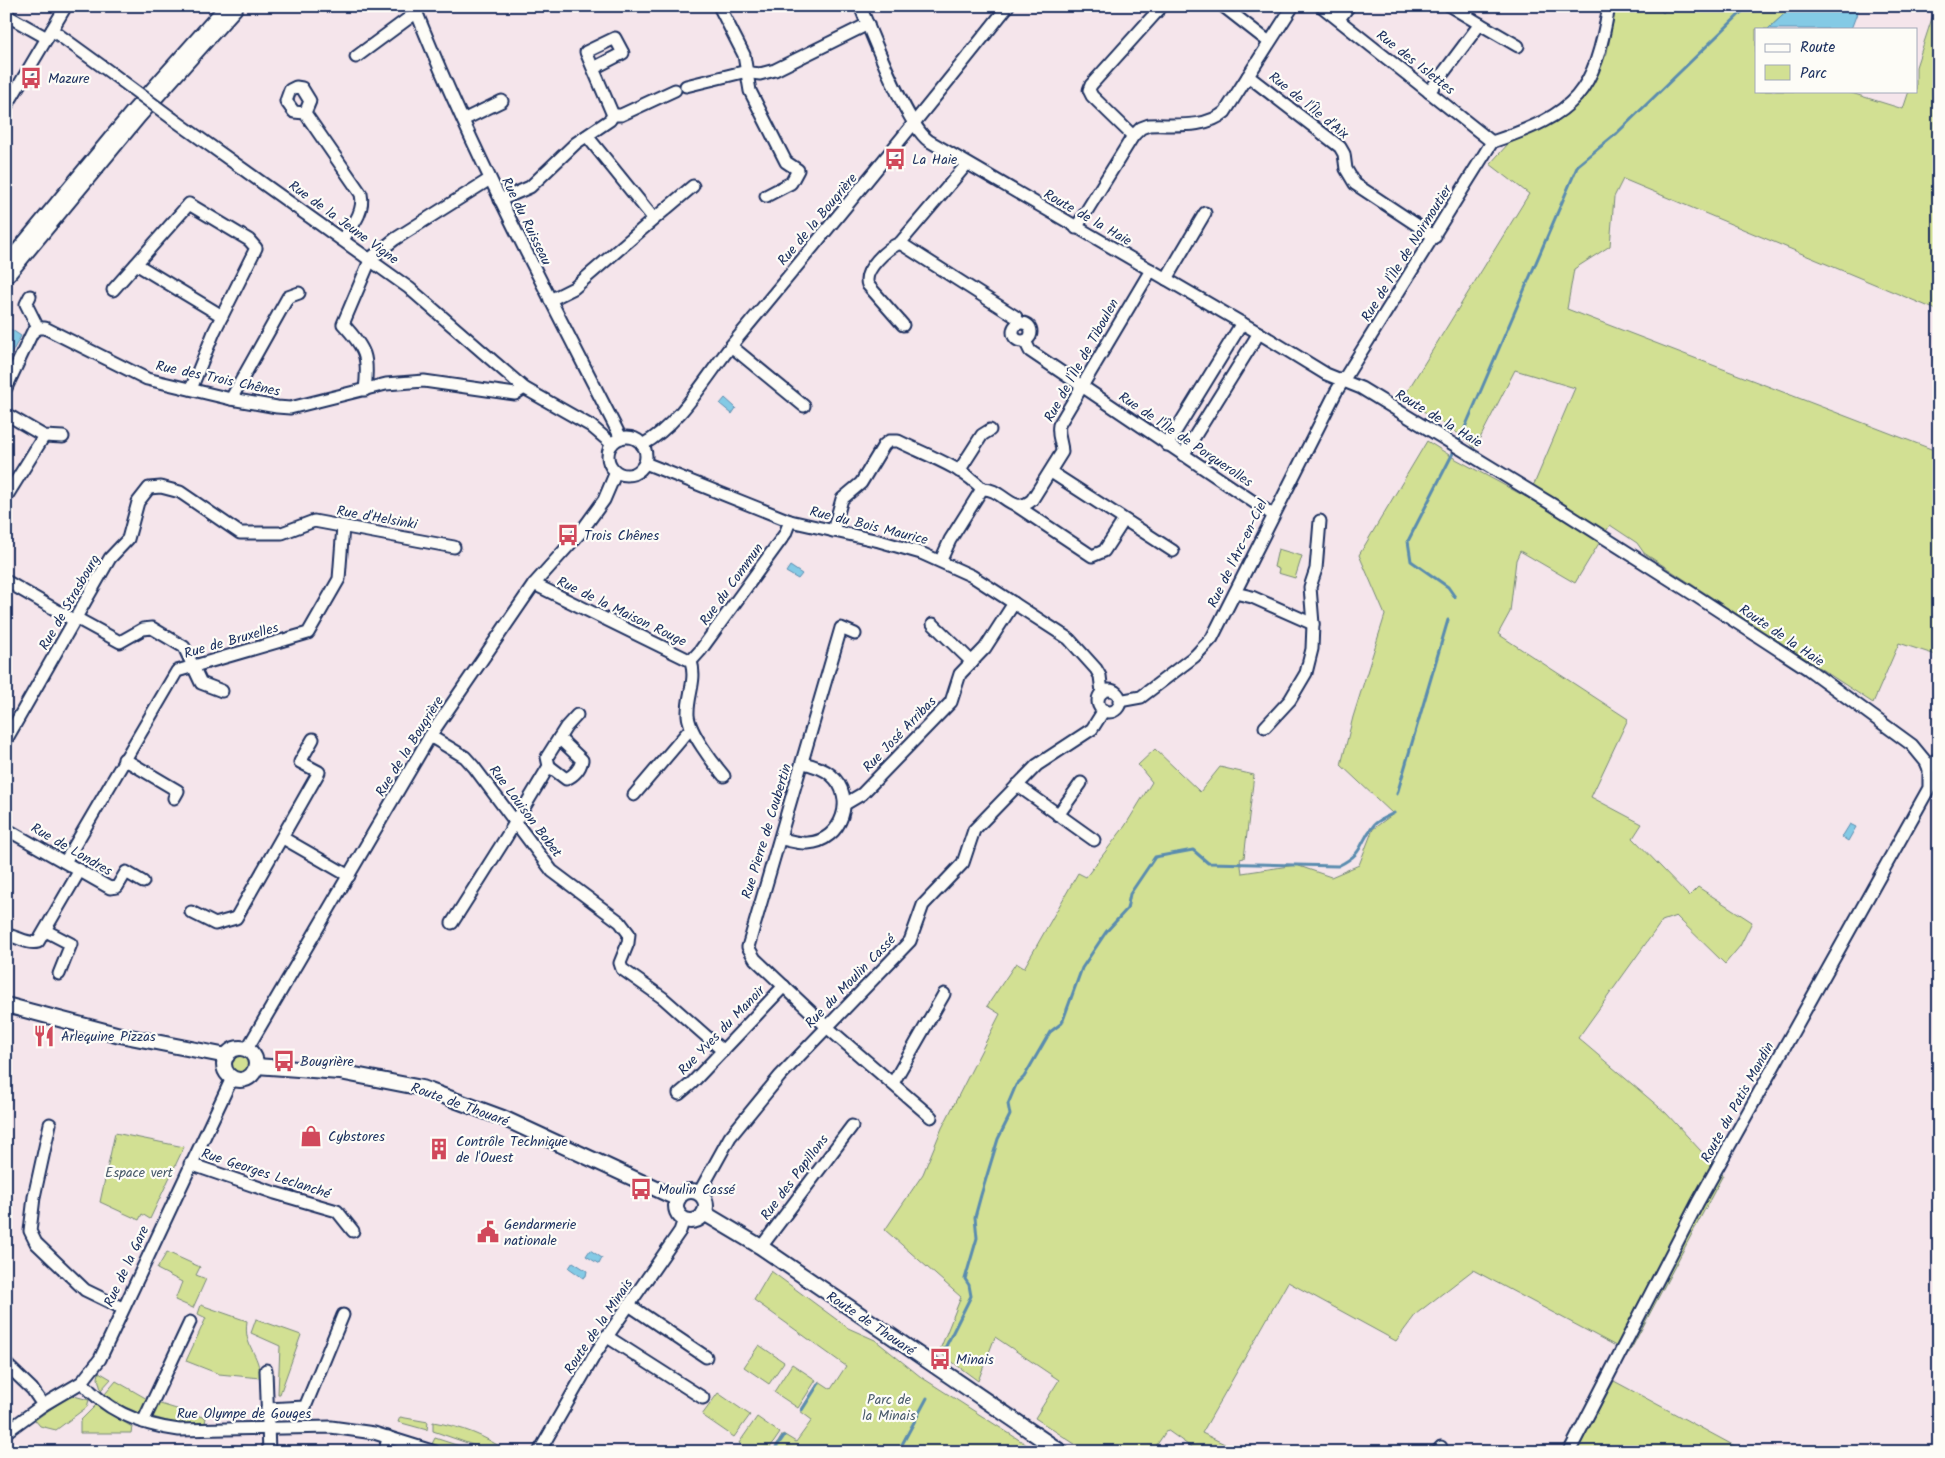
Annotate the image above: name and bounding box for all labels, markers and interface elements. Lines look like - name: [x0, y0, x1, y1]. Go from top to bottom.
- street label: Rue des Islettes: [1371, 25, 1460, 101]
- legend: [1755, 28, 1918, 92]
- text: Route: [1800, 36, 1836, 60]
- text: Parc: [1800, 62, 1827, 86]
- bus stop icon: Mazure: [18, 65, 44, 91]
- street label: Rue de l'Île d'Aix: [1263, 66, 1354, 146]
- place label: Mazure: [48, 68, 90, 90]
- bus stop icon: La Haie: [882, 146, 908, 172]
- place label: La Haie: [912, 149, 958, 171]
- street label: Rue de la Bougrière: [772, 168, 864, 271]
- street label: Rue du Ruisseau: [495, 174, 557, 270]
- street label: Rue de la Jeune Vigne: [284, 175, 404, 271]
- street label: Rue de l'Île de Noirmoutier: [1356, 180, 1459, 326]
- street label: Route de la Haie: [1039, 184, 1136, 252]
- street label: Rue de l'Île de Tiboulen: [1039, 295, 1125, 426]
- street label: Rue des Trois Chênes: [153, 355, 282, 403]
- street label: Route de la Haie: [1391, 384, 1487, 454]
- street label: Rue de l'Île de Porquerolles: [1114, 386, 1257, 493]
- street label: Rue de l'Arc-en-Ciel: [1202, 495, 1274, 612]
- street label: Rue d'Helsinki: [335, 500, 420, 536]
- street label: Rue du Bois Maurice: [807, 501, 931, 551]
- bus stop icon: Trois Chênes: [555, 522, 581, 548]
- place label: Trois Chênes: [584, 525, 659, 547]
- street label: Rue du Commun: [694, 539, 769, 630]
- street label: Rue de Strasbourg: [33, 550, 106, 655]
- street label: Rue de la Maison Rouge: [553, 571, 691, 653]
- street label: Route de la Haie: [1734, 599, 1829, 673]
- street label: Rue de Bruxelles: [181, 617, 281, 665]
- street label: Rue de la Bougrière: [370, 691, 450, 801]
- street label: Rue José Arribas: [858, 692, 942, 778]
- street label: Rue Louison Bobet: [483, 761, 568, 863]
- street label: Rue Pierre de Coubertin: [736, 761, 798, 902]
- street label: Rue de Londres: [27, 818, 116, 882]
- street label: Rue du Moulin Cassé: [800, 929, 902, 1034]
- street label: Rue Yves du Manoir: [673, 980, 771, 1081]
- restaurant icon: Arlequine Pizzas: [31, 1023, 57, 1049]
- place label: Arlequine Pizzas: [61, 1026, 156, 1048]
- street label: Route du Patis Mandin: [1695, 1038, 1780, 1167]
- bus stop icon: Bougrière: [271, 1048, 297, 1074]
- place label: Bougrière: [300, 1051, 354, 1073]
- street label: Route de Thouaré: [408, 1077, 513, 1133]
- shop icon: Cybstores: [298, 1123, 324, 1149]
- place label: Cybstores: [328, 1126, 385, 1148]
- street label: Rue des Papillons: [755, 1130, 834, 1225]
- place label: Contrôle Technique de l'Ouest: [456, 1131, 569, 1169]
- building icon: Contrôle Technique de l'Ouest: [426, 1136, 452, 1162]
- street label: Rue Georges Leclanché: [198, 1143, 334, 1205]
- park label: Espace vert: [105, 1162, 173, 1184]
- bus stop icon: Moulin Cassé: [628, 1176, 654, 1202]
- place label: Moulin Cassé: [658, 1179, 736, 1201]
- place label: Gendarmerie nationale: [504, 1214, 577, 1252]
- public building icon: Gendarmerie nationale: [475, 1219, 501, 1245]
- street label: Rue de la Gare: [98, 1222, 156, 1311]
- street label: Route de la Minais: [559, 1274, 639, 1379]
- street label: Route de Thouaré: [822, 1286, 920, 1362]
- bus stop icon: Minais: [927, 1346, 953, 1372]
- place label: Minais: [956, 1349, 994, 1371]
- park label: Parc de la Minais: [862, 1389, 916, 1427]
- street label: Rue Olympe de Gouges: [177, 1403, 311, 1425]

